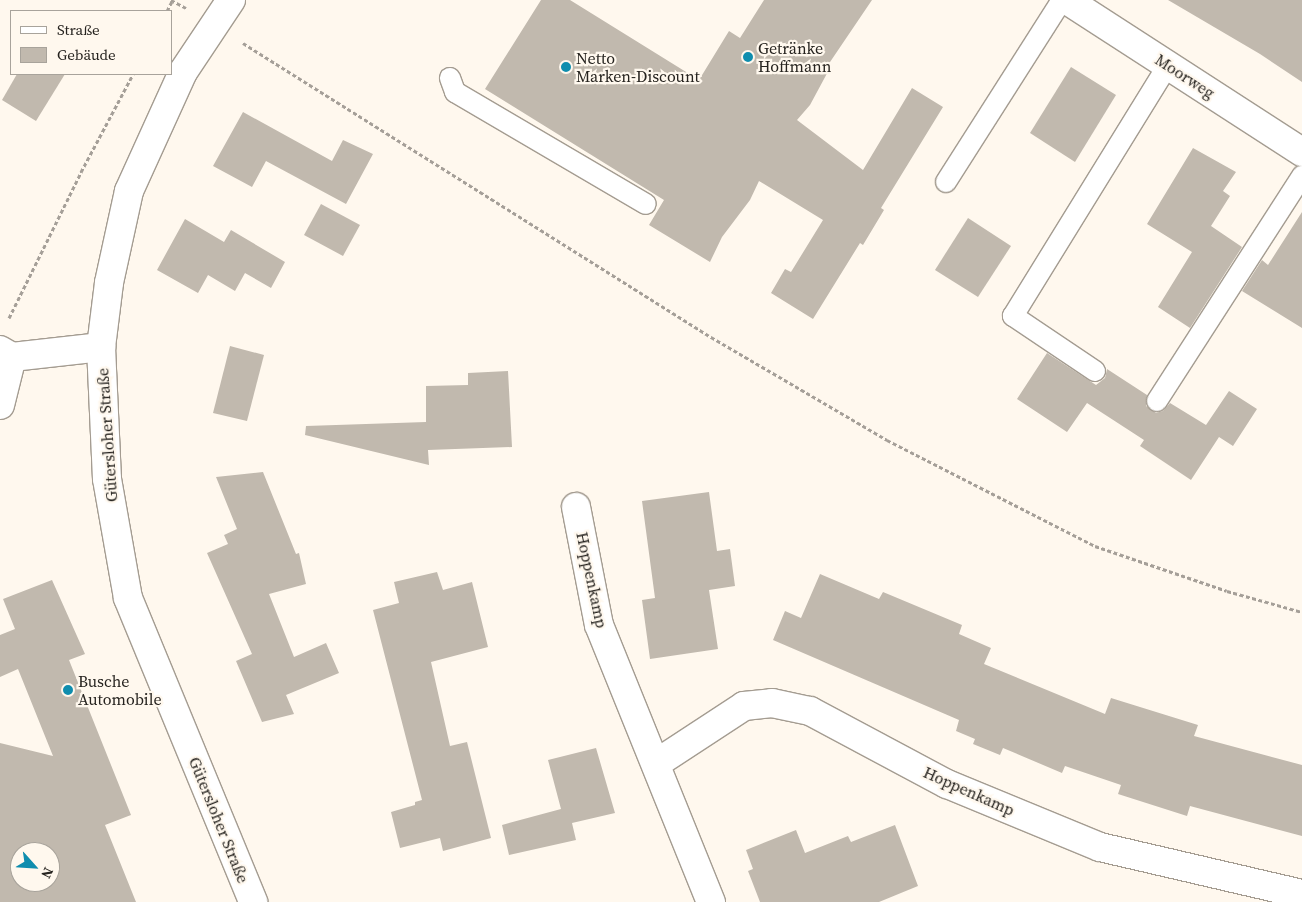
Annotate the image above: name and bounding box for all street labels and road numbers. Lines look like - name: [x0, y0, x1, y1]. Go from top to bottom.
- street label: Moorweg: [1152, 50, 1218, 102]
- street label: Gütersloher Straße: [93, 367, 121, 503]
- street label: Hoppenkamp: [572, 530, 612, 630]
- street label: Gütersloher Straße: [185, 754, 253, 886]
- street label: Hoppenkamp: [921, 762, 1017, 820]

